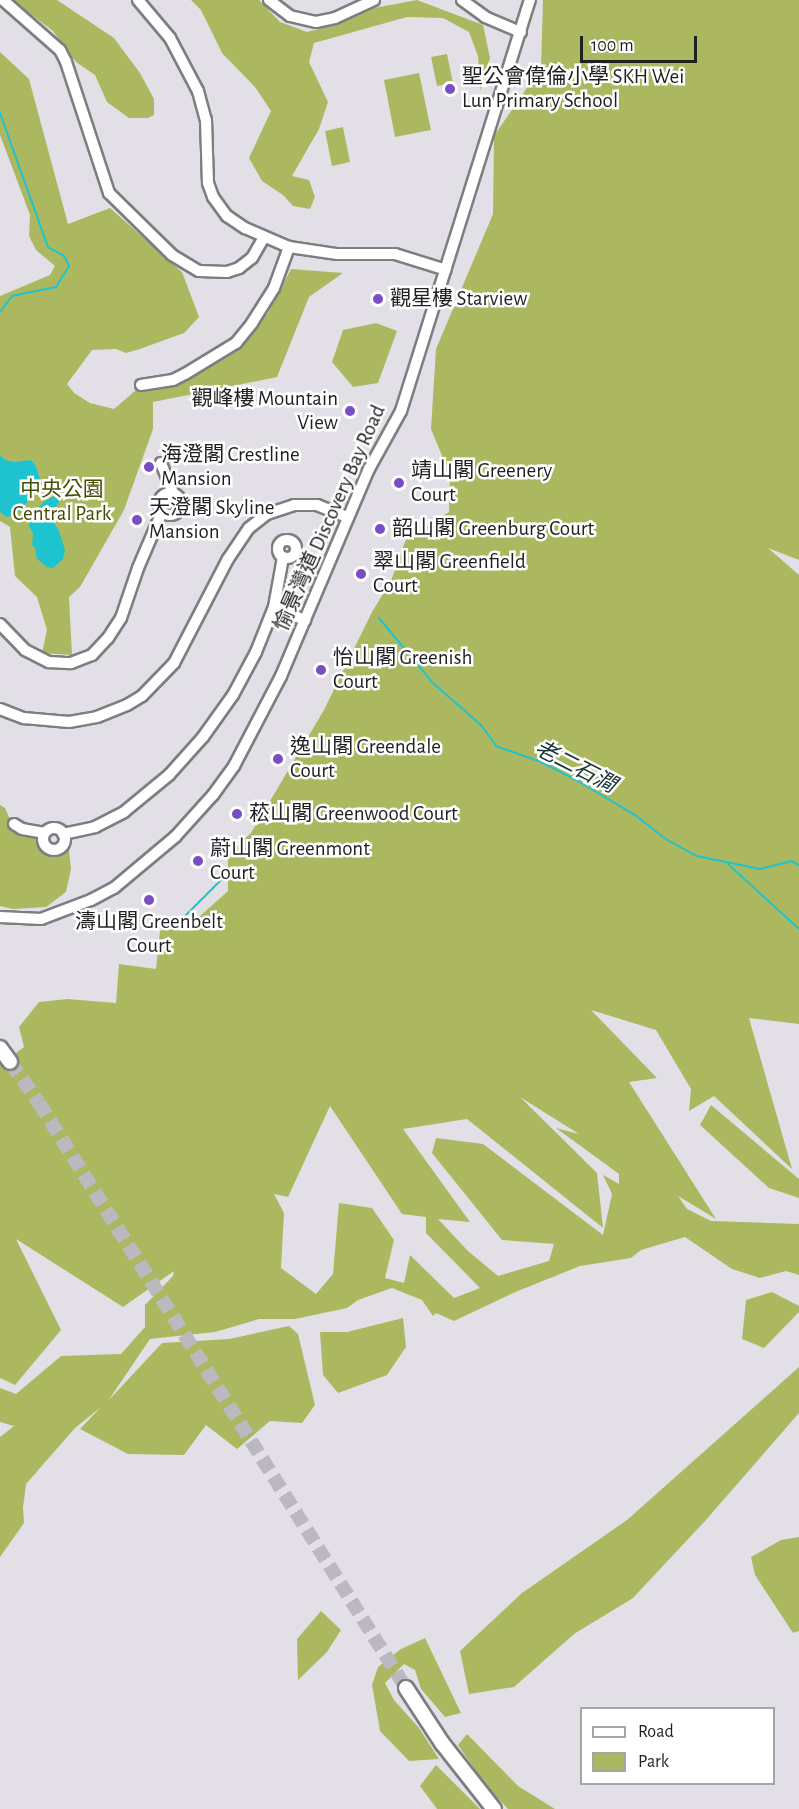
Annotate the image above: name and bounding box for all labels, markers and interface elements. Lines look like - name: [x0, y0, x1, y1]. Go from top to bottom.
- scale bar: [583, 24, 700, 62]
- text: 100 m: [591, 37, 634, 55]
- place label: 聖公會偉倫小學 SKH Wei Lun Primary School: [462, 64, 684, 114]
- marker: 聖公會偉倫小學 SKH Wei Lun Primary School: [443, 82, 457, 96]
- place label: 觀星樓 Starview: [390, 286, 527, 312]
- marker: 觀星樓 Starview: [371, 292, 385, 306]
- place label: 觀峰樓 Mountain View: [191, 386, 338, 436]
- street label: 愉景灣道 Discovery Bay Road: [269, 401, 391, 635]
- marker: 觀峰樓 Mountain View: [343, 404, 357, 418]
- place label: 海澄閣 Crestline Mansion: [161, 442, 300, 492]
- place label: 靖山閣 Greenery Court: [411, 458, 552, 508]
- marker: 海澄閣 Crestline Mansion: [142, 460, 156, 474]
- marker: 靖山閣 Greenery Court: [392, 476, 406, 490]
- park label: 中央公園 Central Park: [13, 477, 111, 527]
- place label: 天澄閣 Skyline Mansion: [149, 495, 274, 545]
- marker: 天澄閣 Skyline Mansion: [130, 513, 144, 527]
- place label: 韶山閣 Greenburg Court: [392, 516, 594, 542]
- marker: 韶山閣 Greenburg Court: [373, 522, 387, 536]
- place label: 翠山閣 Greenfield Court: [373, 549, 526, 599]
- marker: 翠山閣 Greenfield Court: [354, 567, 368, 581]
- place label: 怡山閣 Greenish Court: [333, 645, 472, 695]
- marker: 怡山閣 Greenish Court: [314, 663, 328, 677]
- place label: 逸山閣 Greendale Court: [290, 734, 441, 784]
- water label: 老二石澗: [530, 735, 620, 799]
- marker: 逸山閣 Greendale Court: [271, 752, 285, 766]
- place label: 菘山閣 Greenwood Court: [249, 801, 458, 827]
- marker: 菘山閣 Greenwood Court: [230, 807, 244, 821]
- place label: 蔚山閣 Greenmont Court: [210, 836, 370, 886]
- marker: 蔚山閣 Greenmont Court: [191, 854, 205, 868]
- marker: 濤山閣 Greenbelt Court: [142, 893, 156, 907]
- place label: 濤山閣 Greenbelt Court: [75, 909, 223, 959]
- legend: [580, 1707, 775, 1785]
- text: Road: [638, 1723, 674, 1741]
- text: Park: [638, 1753, 669, 1771]

